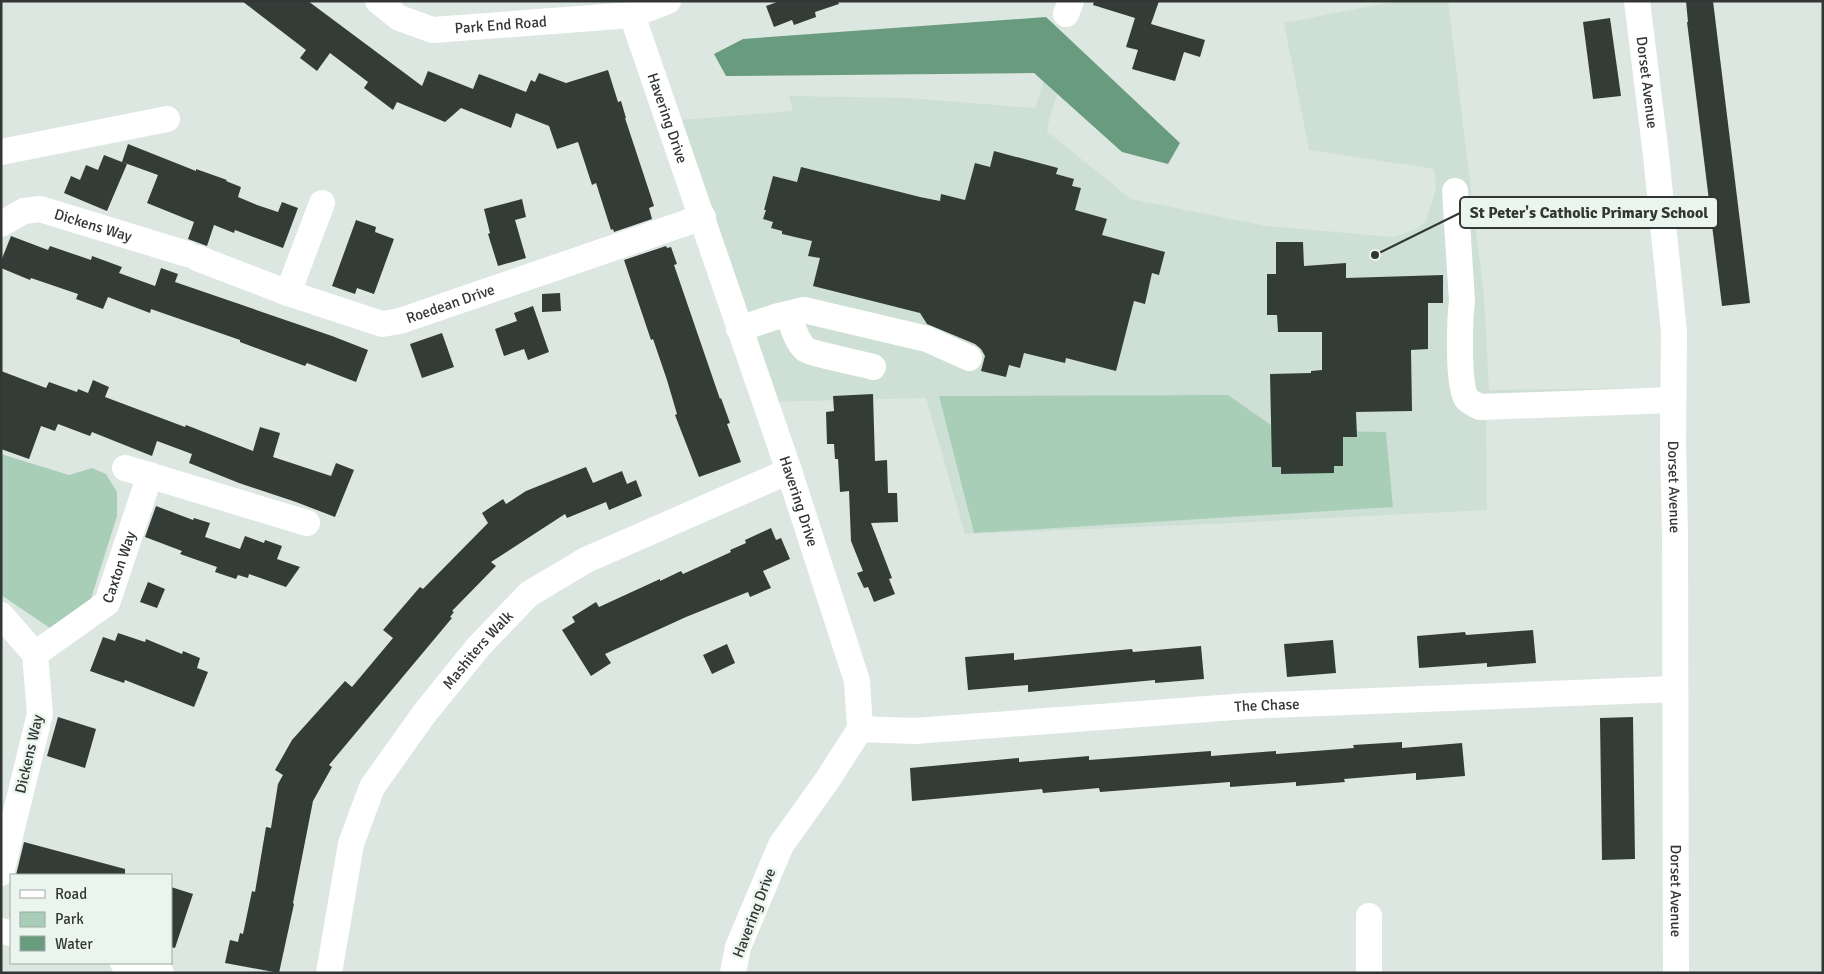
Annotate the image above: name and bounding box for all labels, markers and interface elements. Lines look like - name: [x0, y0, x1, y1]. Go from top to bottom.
- street label: Park End Road: [454, 12, 547, 37]
- street label: Dorset Avenue: [1632, 35, 1662, 129]
- street label: Havering Drive: [644, 70, 691, 166]
- callout: St Peter's Catholic Primary School: [1460, 197, 1718, 228]
- text: St Peter's Catholic Primary School: [1470, 203, 1708, 223]
- street label: Dickens Way: [52, 205, 134, 246]
- street label: Roedean Drive: [404, 280, 497, 327]
- street label: Dorset Avenue: [1664, 440, 1684, 533]
- street label: Havering Drive: [775, 453, 822, 549]
- street label: Caxton Way: [99, 529, 139, 605]
- street label: Mashiters Walk: [439, 607, 517, 693]
- street label: The Chase: [1234, 695, 1300, 716]
- street label: Dickens Way: [11, 713, 47, 795]
- street label: Dorset Avenue: [1667, 845, 1685, 937]
- street label: Havering Drive: [729, 866, 779, 960]
- legend: [10, 874, 172, 964]
- text: Road: [55, 885, 87, 903]
- text: Park: [55, 910, 84, 928]
- text: Water: [55, 935, 93, 953]

